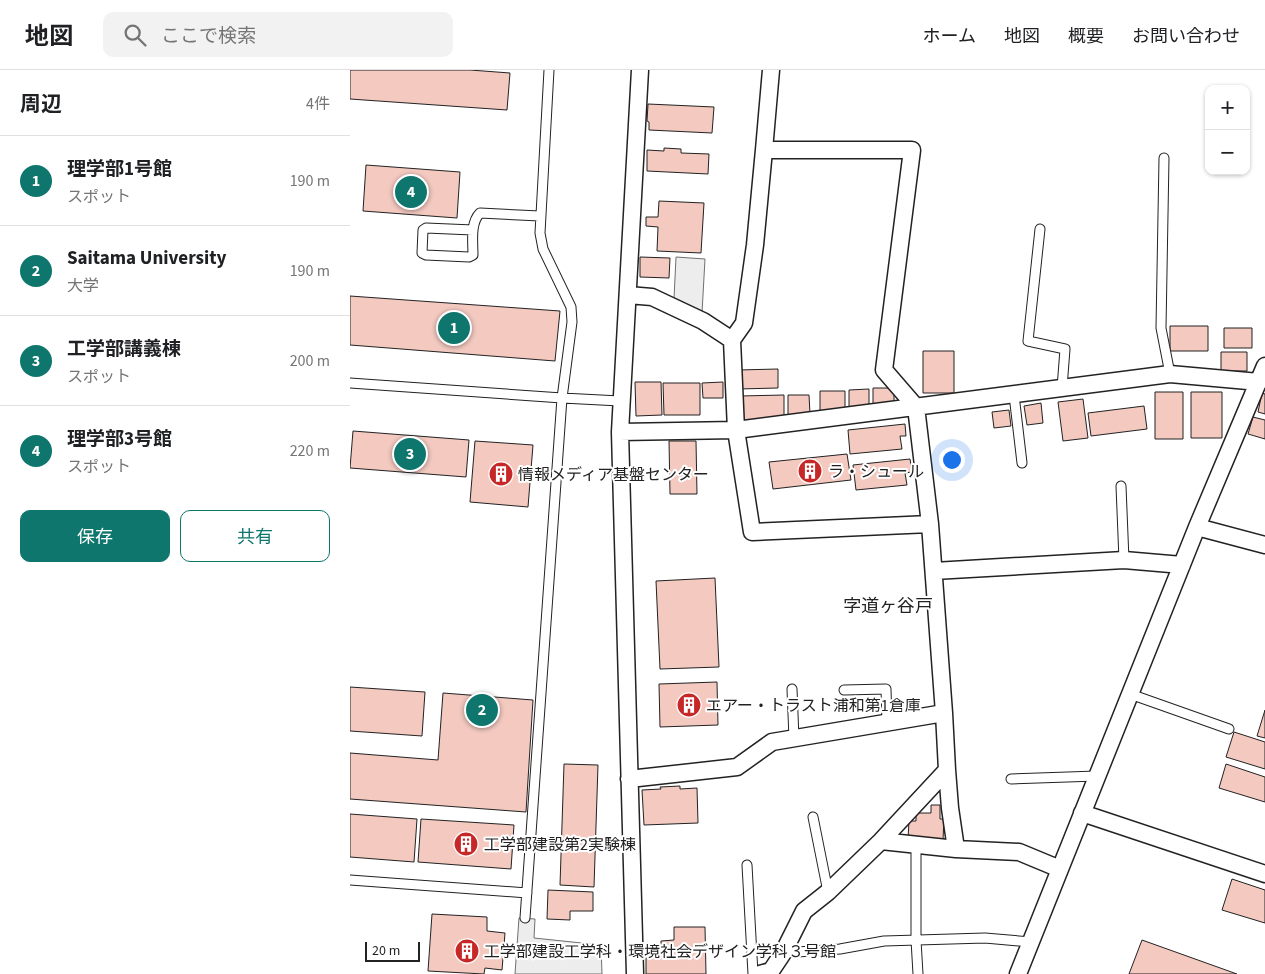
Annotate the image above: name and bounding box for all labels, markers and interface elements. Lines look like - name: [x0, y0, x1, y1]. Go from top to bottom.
- search box: [103, 12, 453, 57]
- text: 地図: [25, 19, 73, 54]
- icon: search: [121, 21, 149, 49]
- text: ここで検索: [161, 23, 256, 50]
- text: ホーム: [923, 24, 976, 49]
- text: 地図: [1004, 24, 1040, 49]
- text: 概要: [1068, 24, 1104, 49]
- text: お問い合わせ: [1132, 24, 1240, 49]
- map controls: [1205, 85, 1250, 175]
- button: +: [1205, 85, 1250, 130]
- text: 周辺: [20, 89, 62, 119]
- text: 4件: [306, 93, 330, 115]
- button: −: [1205, 130, 1250, 175]
- text: 理学部1号館: [67, 156, 172, 183]
- text: 1: [32, 170, 40, 192]
- text: 190 m: [290, 170, 330, 192]
- pin: 4: [395, 173, 427, 211]
- text: スポット: [67, 186, 131, 208]
- text: Saitama University: [67, 245, 226, 272]
- text: 2: [32, 260, 40, 282]
- text: 190 m: [290, 260, 330, 282]
- text: 大学: [67, 275, 99, 297]
- pin: 1: [438, 309, 470, 347]
- text: 工学部講義棟: [67, 336, 181, 363]
- text: 3: [32, 350, 40, 372]
- text: 200 m: [290, 350, 330, 372]
- text: スポット: [67, 366, 131, 388]
- text: 理学部3号館: [67, 426, 172, 453]
- pin: 3: [394, 435, 426, 473]
- text: 4: [32, 440, 40, 462]
- text: 220 m: [290, 440, 330, 462]
- your location: [939, 447, 965, 473]
- text: スポット: [67, 456, 131, 478]
- building icon: ラ・シュール: [797, 458, 823, 484]
- building icon: 情報メディア基盤センター: [488, 461, 514, 487]
- place label: ラ・シュール: [828, 461, 924, 483]
- place label: 情報メディア基盤センター: [518, 464, 709, 486]
- button: 保存: [20, 510, 170, 562]
- button: 共有: [180, 510, 330, 562]
- district label: 字道ヶ谷戸: [843, 594, 933, 619]
- pin: 2: [466, 691, 498, 729]
- building icon: エアー・トラスト浦和第1倉庫: [676, 692, 702, 718]
- place label: エアー・トラスト浦和第1倉庫: [706, 695, 921, 717]
- building icon: 工学部建設第2実験棟: [453, 831, 479, 857]
- place label: 工学部建設第2実験棟: [484, 834, 636, 856]
- building icon: 工学部建設工学科・環境社会デザイン学科３号館: [454, 938, 480, 964]
- scale bar: [365, 939, 420, 962]
- text: 20 m: [372, 941, 400, 961]
- place label: 工学部建設工学科・環境社会デザイン学科３号館: [484, 941, 836, 963]

